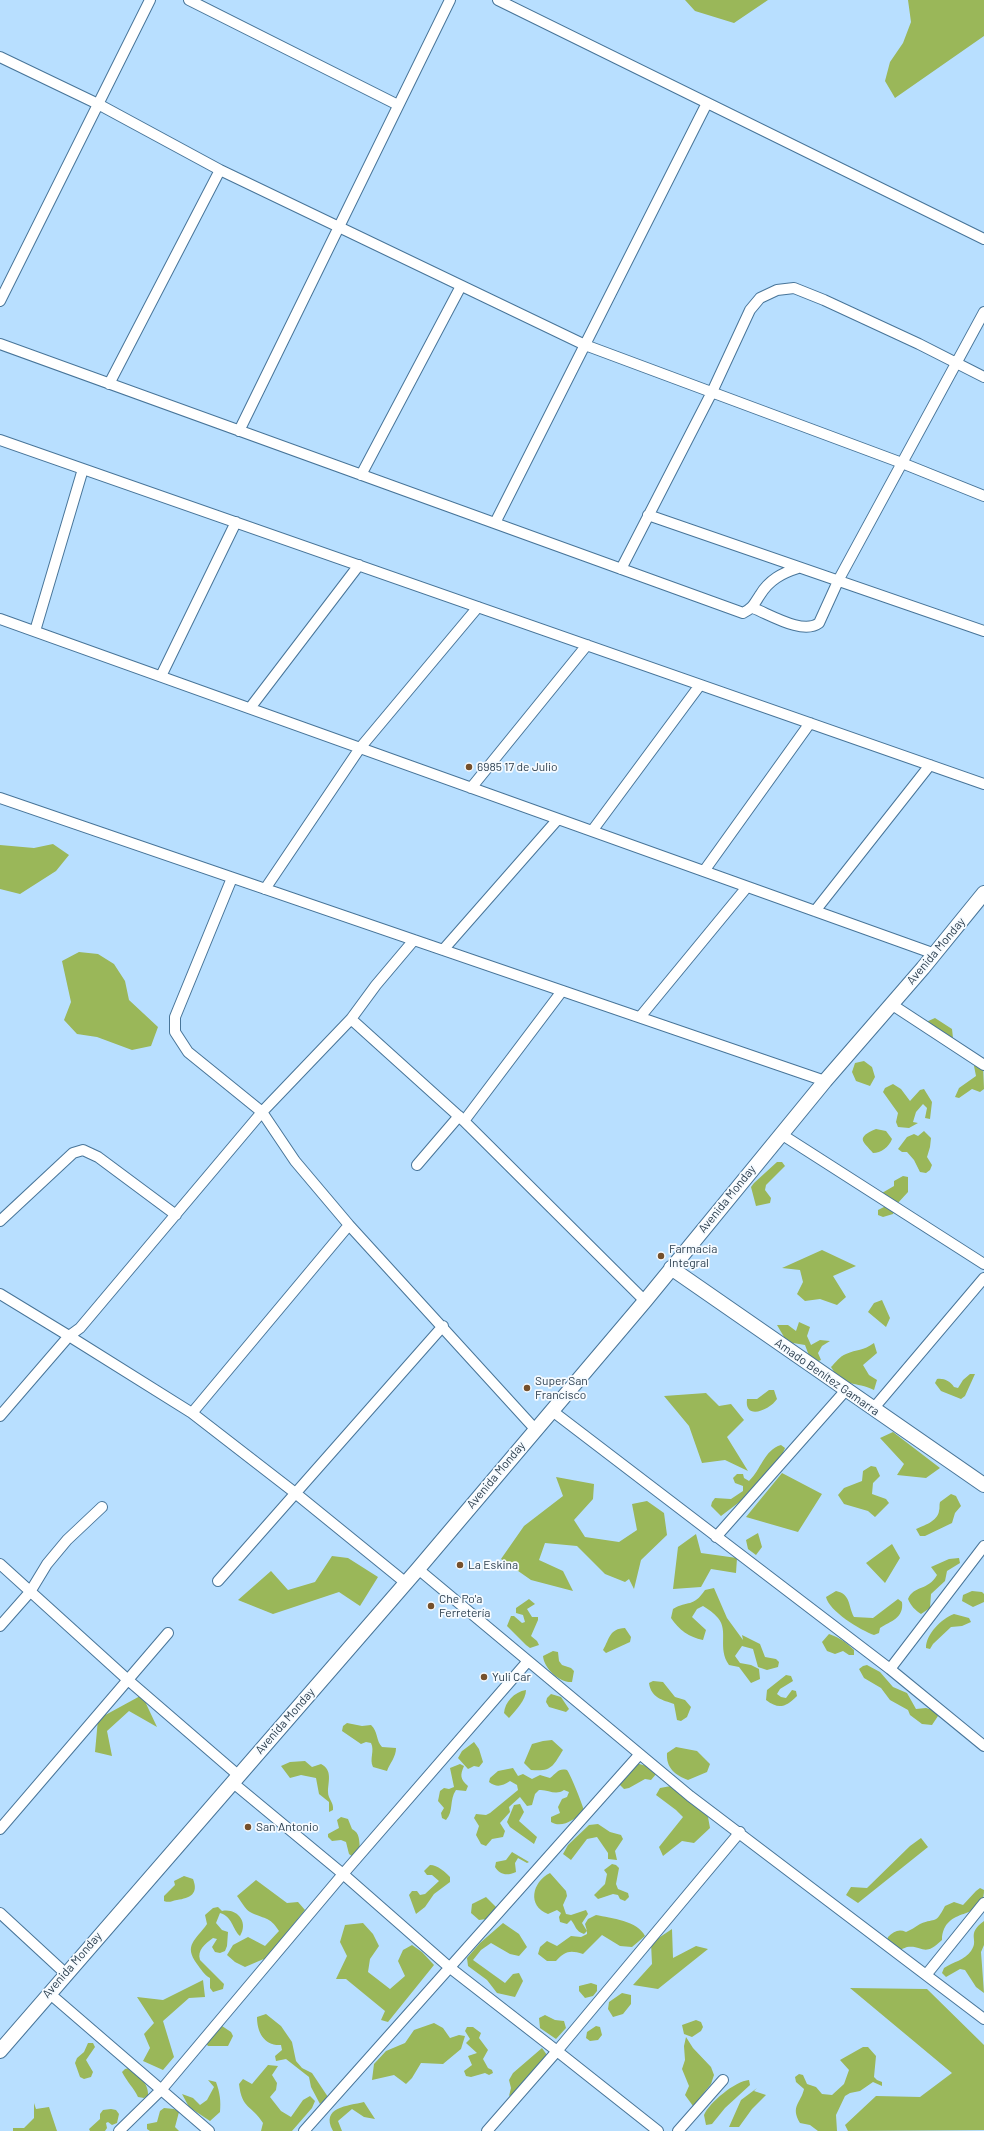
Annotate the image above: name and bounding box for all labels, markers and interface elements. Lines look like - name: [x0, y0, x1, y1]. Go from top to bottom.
- place label: 6985 17 de Julio: [477, 760, 558, 774]
- marker: 6985 17 de Julio: [464, 762, 474, 772]
- street label: Avenida Monday: [904, 915, 968, 987]
- street label: Avenida Monday: [695, 1162, 759, 1236]
- place label: Farmacia Integral: [669, 1242, 717, 1270]
- marker: Farmacia Integral: [656, 1251, 666, 1261]
- street label: Amado Benítez Gamarra: [772, 1335, 882, 1419]
- place label: Super San Francisco: [535, 1374, 588, 1402]
- marker: Super San Francisco: [522, 1383, 532, 1393]
- street label: Avenida Monday: [464, 1439, 528, 1511]
- place label: La Eskina: [468, 1558, 518, 1572]
- marker: La Eskina: [455, 1560, 465, 1570]
- place label: Che Po'a Ferretería: [439, 1592, 490, 1620]
- marker: Che Po'a Ferretería: [426, 1601, 436, 1611]
- place label: Yuli Car: [492, 1670, 531, 1684]
- marker: Yuli Car: [479, 1672, 489, 1682]
- street label: Avenida Monday: [252, 1685, 318, 1757]
- place label: San Antonio: [256, 1820, 319, 1834]
- marker: San Antonio: [243, 1822, 253, 1832]
- street label: Avenida Monday: [39, 1929, 105, 2001]

